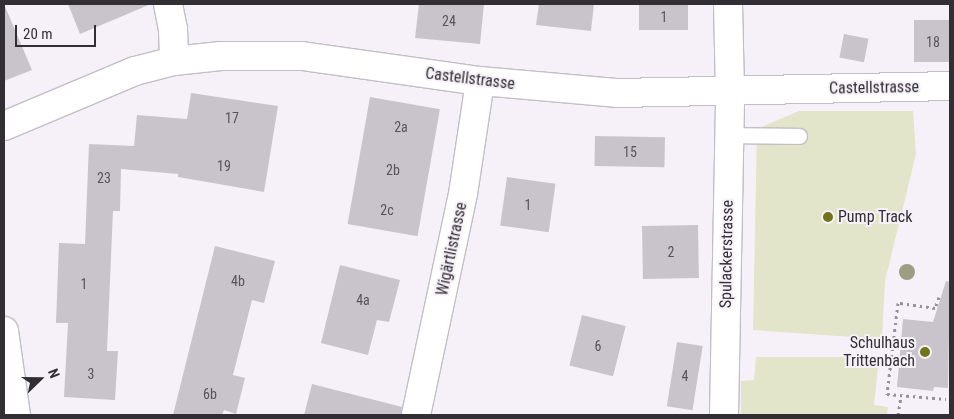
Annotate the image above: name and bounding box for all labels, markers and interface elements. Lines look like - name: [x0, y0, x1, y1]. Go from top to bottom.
- house number: 1: [661, 9, 667, 25]
- house number: 24: [442, 13, 456, 29]
- scale bar: [18, 15, 99, 47]
- text: 20 m: [23, 25, 53, 43]
- house number: 18: [926, 34, 940, 50]
- street label: Castellstrasse: [424, 64, 516, 94]
- street label: Castellstrasse: [829, 78, 919, 98]
- house number: 17: [225, 110, 239, 126]
- house number: 2a: [394, 119, 408, 135]
- house number: 15: [623, 144, 637, 160]
- house number: 19: [217, 158, 231, 174]
- house number: 2b: [386, 162, 400, 178]
- house number: 23: [97, 170, 111, 186]
- house number: 1: [525, 197, 531, 213]
- street label: Wigärtlistrasse: [433, 200, 471, 298]
- street label: Spulackerstrasse: [716, 200, 738, 308]
- house number: 2c: [380, 202, 394, 218]
- place label: Pump Track: [838, 207, 913, 227]
- marker: Pump Track: [822, 211, 834, 223]
- house number: 2: [668, 244, 674, 260]
- house number: 4b: [231, 273, 245, 289]
- house number: 1: [81, 276, 87, 292]
- house number: 4a: [356, 292, 370, 308]
- place label: Schulhaus Trittenbach: [843, 333, 915, 371]
- house number: 6: [595, 338, 601, 354]
- marker: Schulhaus Trittenbach: [919, 346, 931, 358]
- north arrow: [15, 354, 65, 404]
- text: N: [45, 366, 63, 380]
- house number: 3: [88, 366, 94, 382]
- house number: 4: [682, 368, 688, 384]
- house number: 6b: [203, 386, 217, 402]

